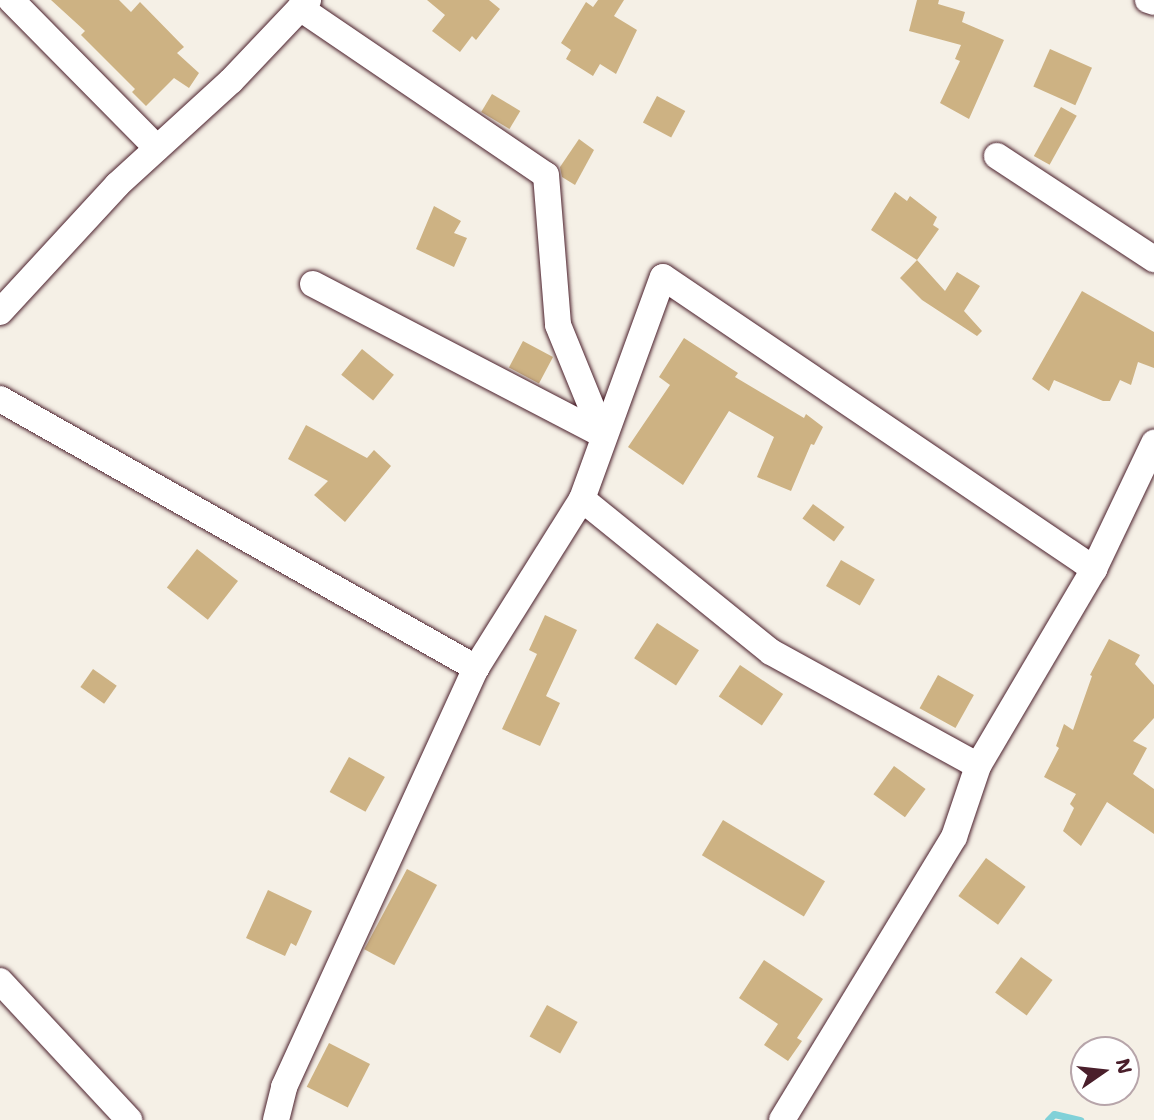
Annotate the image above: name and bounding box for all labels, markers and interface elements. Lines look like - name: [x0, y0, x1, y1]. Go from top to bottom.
- north arrow: [1070, 1036, 1140, 1106]
- text: N: [1110, 1056, 1138, 1077]

